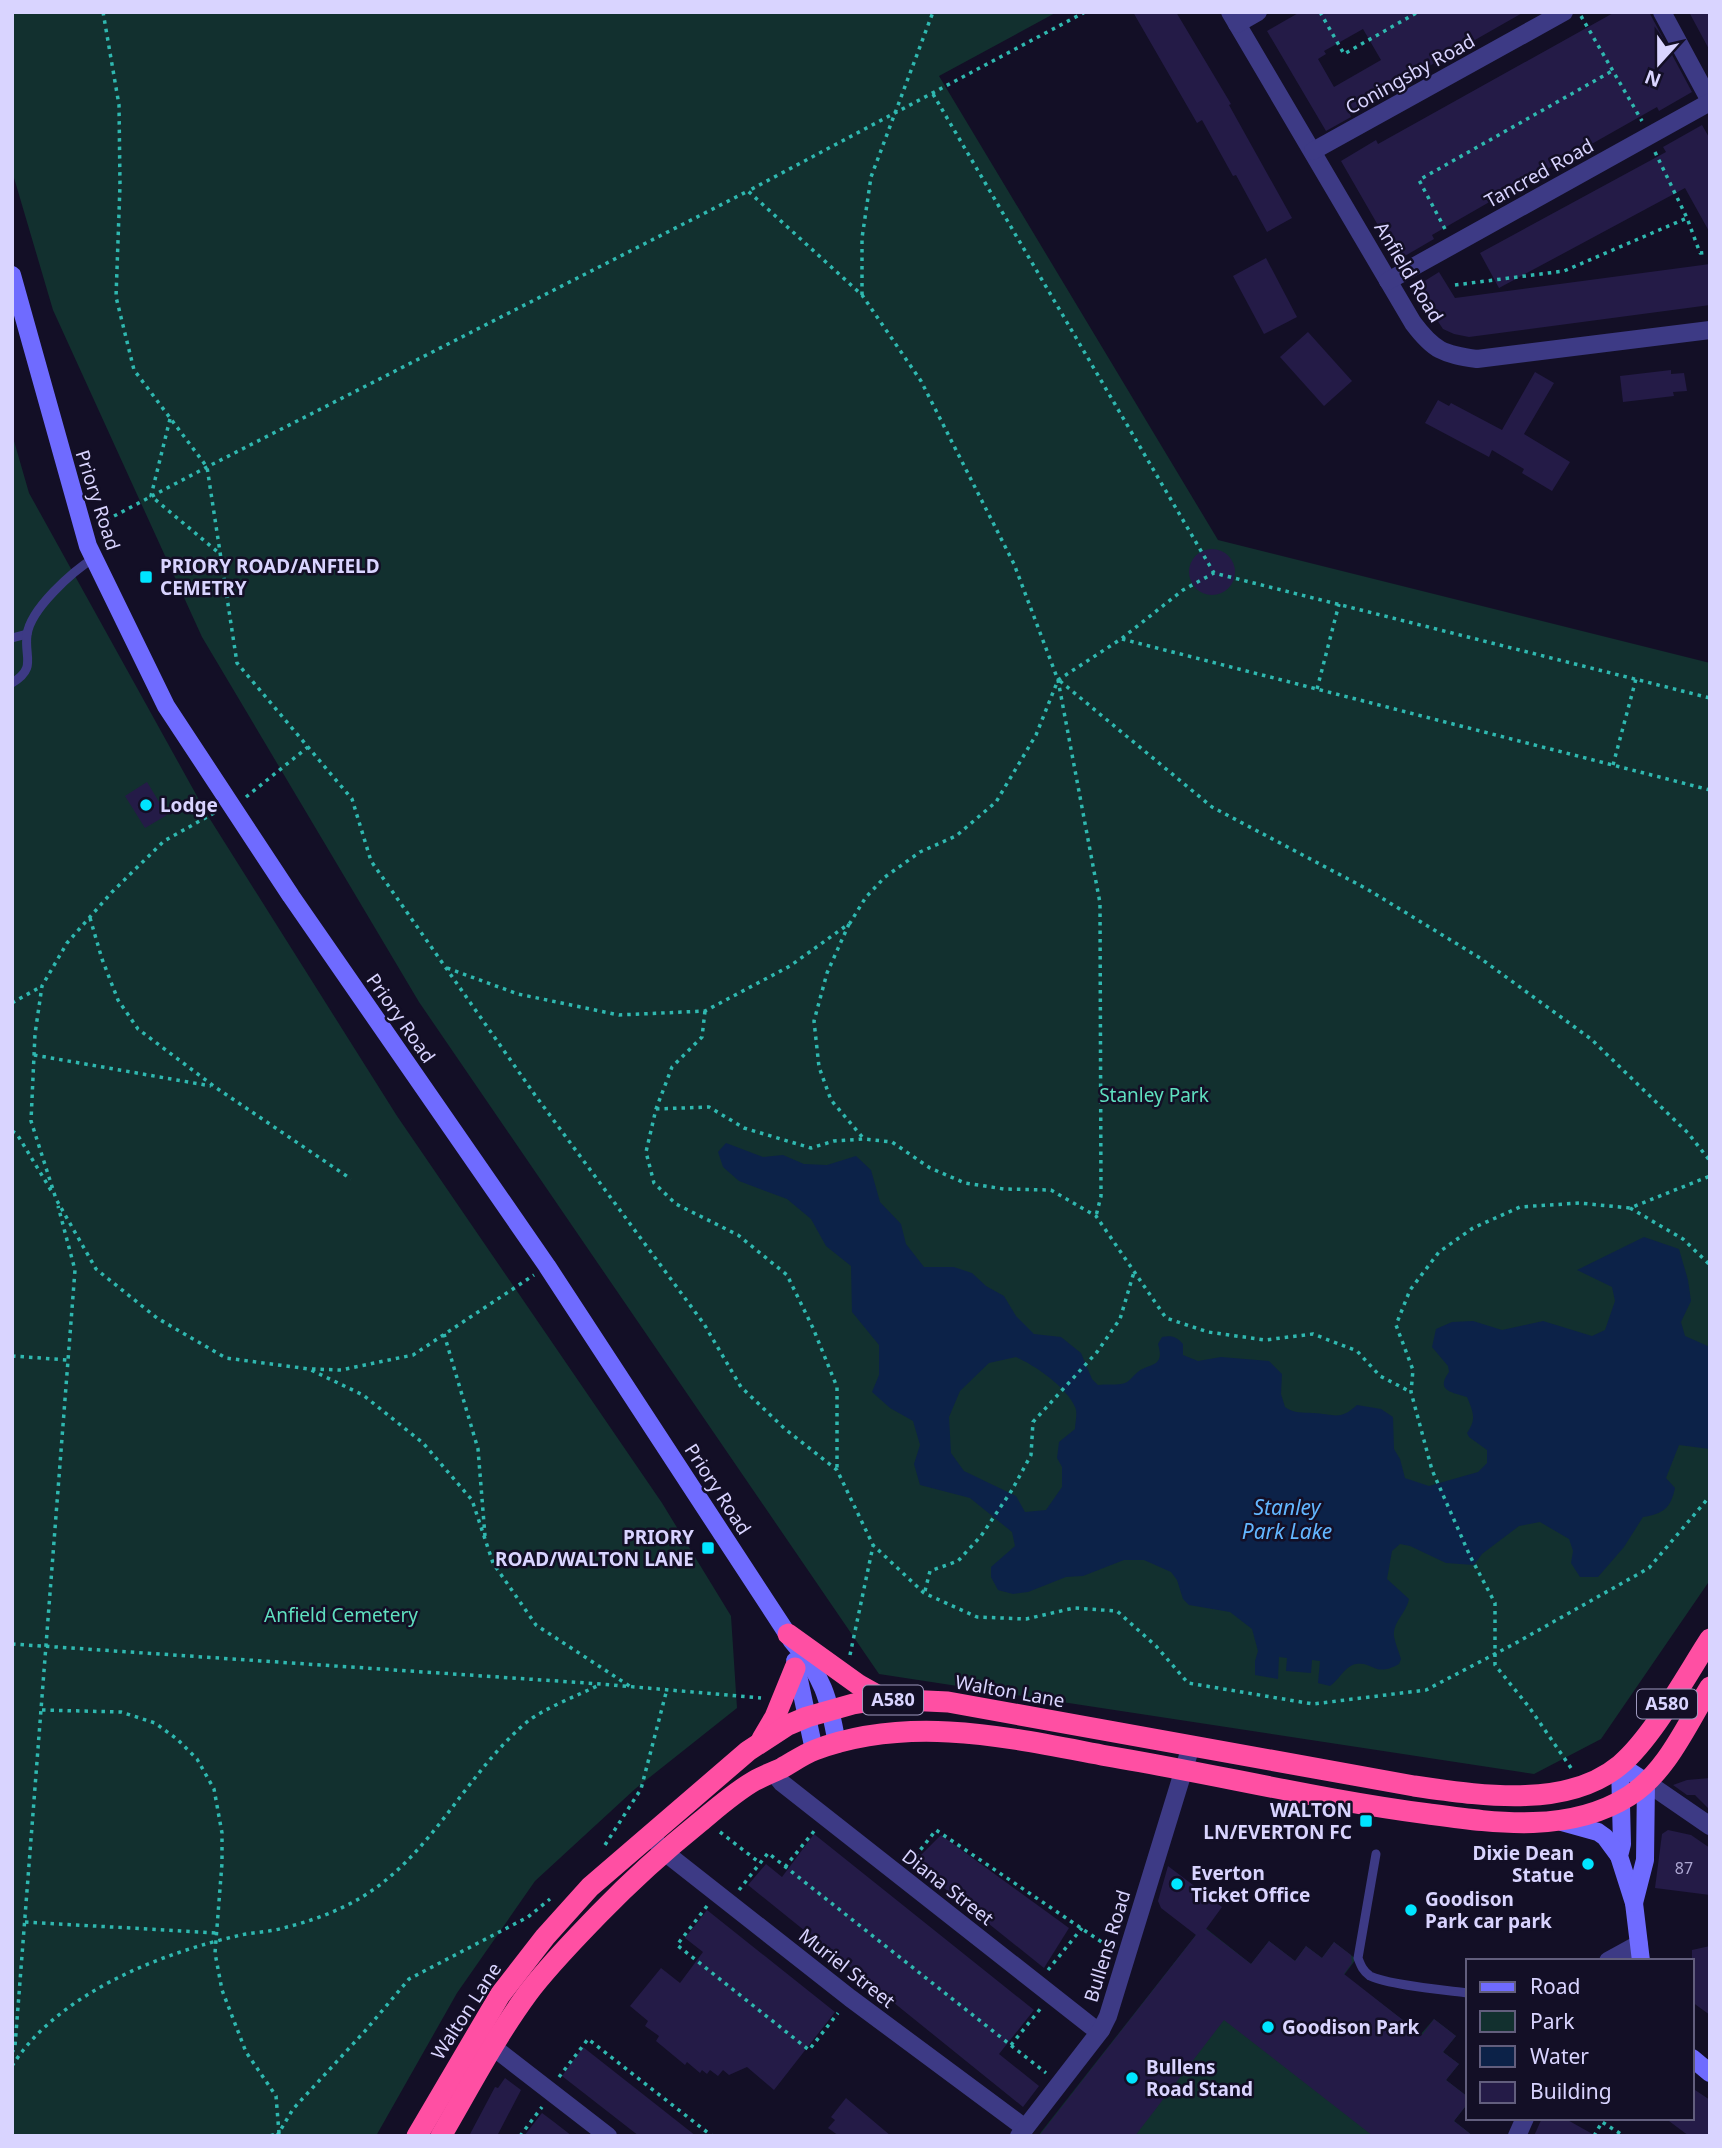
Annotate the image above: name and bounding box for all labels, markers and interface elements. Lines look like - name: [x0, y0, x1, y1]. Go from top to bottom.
- street label: Coningsby Road: [1341, 28, 1479, 120]
- north arrow: [1624, 28, 1694, 98]
- text: N: [1641, 64, 1665, 94]
- street label: Tancred Road: [1480, 132, 1598, 214]
- street label: Anfield Road: [1369, 217, 1449, 327]
- street label: Priory Road: [70, 447, 126, 553]
- place label: PRIORY ROAD/ANFIELD CEMETRY: [160, 553, 380, 601]
- marker: PRIORY ROAD/ANFIELD CEMETRY: [138, 569, 154, 585]
- place label: Lodge: [160, 792, 218, 818]
- marker: Lodge: [138, 797, 154, 813]
- street label: Priory Road: [361, 968, 441, 1068]
- park label: Stanley Park: [1099, 1082, 1209, 1108]
- street label: Priory Road: [679, 1438, 757, 1540]
- water label: Stanley Park Lake: [1242, 1493, 1332, 1545]
- place label: PRIORY ROAD/WALTON LANE: [495, 1524, 694, 1572]
- marker: PRIORY ROAD/WALTON LANE: [700, 1540, 716, 1556]
- park label: Anfield Cemetery: [264, 1602, 418, 1628]
- street label: Walton Lane: [953, 1669, 1067, 1713]
- road number: A580: [863, 1686, 923, 1714]
- road number: A580: [1637, 1689, 1697, 1718]
- place label: WALTON LN/EVERTON FC: [1203, 1797, 1352, 1845]
- marker: WALTON LN/EVERTON FC: [1358, 1813, 1374, 1829]
- place label: Dixie Dean Statue: [1472, 1840, 1574, 1888]
- street label: Diana Street: [897, 1843, 999, 1931]
- marker: Dixie Dean Statue: [1580, 1856, 1596, 1872]
- house number: 87: [1675, 1857, 1693, 1879]
- place label: Everton Ticket Office: [1191, 1860, 1310, 1908]
- marker: Everton Ticket Office: [1169, 1876, 1185, 1892]
- place label: Goodison Park car park: [1425, 1886, 1552, 1934]
- street label: Bullens Road: [1078, 1887, 1136, 2005]
- marker: Goodison Park car park: [1403, 1902, 1419, 1918]
- street label: Muriel Street: [794, 1922, 901, 2014]
- street label: Walton Lane: [425, 1957, 507, 2065]
- legend: [1466, 1959, 1694, 2120]
- text: Road: [1530, 1972, 1580, 2000]
- text: Park: [1530, 2007, 1575, 2035]
- place label: Goodison Park: [1282, 2014, 1420, 2040]
- marker: Goodison Park: [1260, 2019, 1276, 2035]
- text: Water: [1530, 2042, 1589, 2070]
- place label: Bullens Road Stand: [1146, 2054, 1253, 2102]
- marker: Bullens Road Stand: [1124, 2070, 1140, 2086]
- text: Building: [1530, 2077, 1612, 2105]

